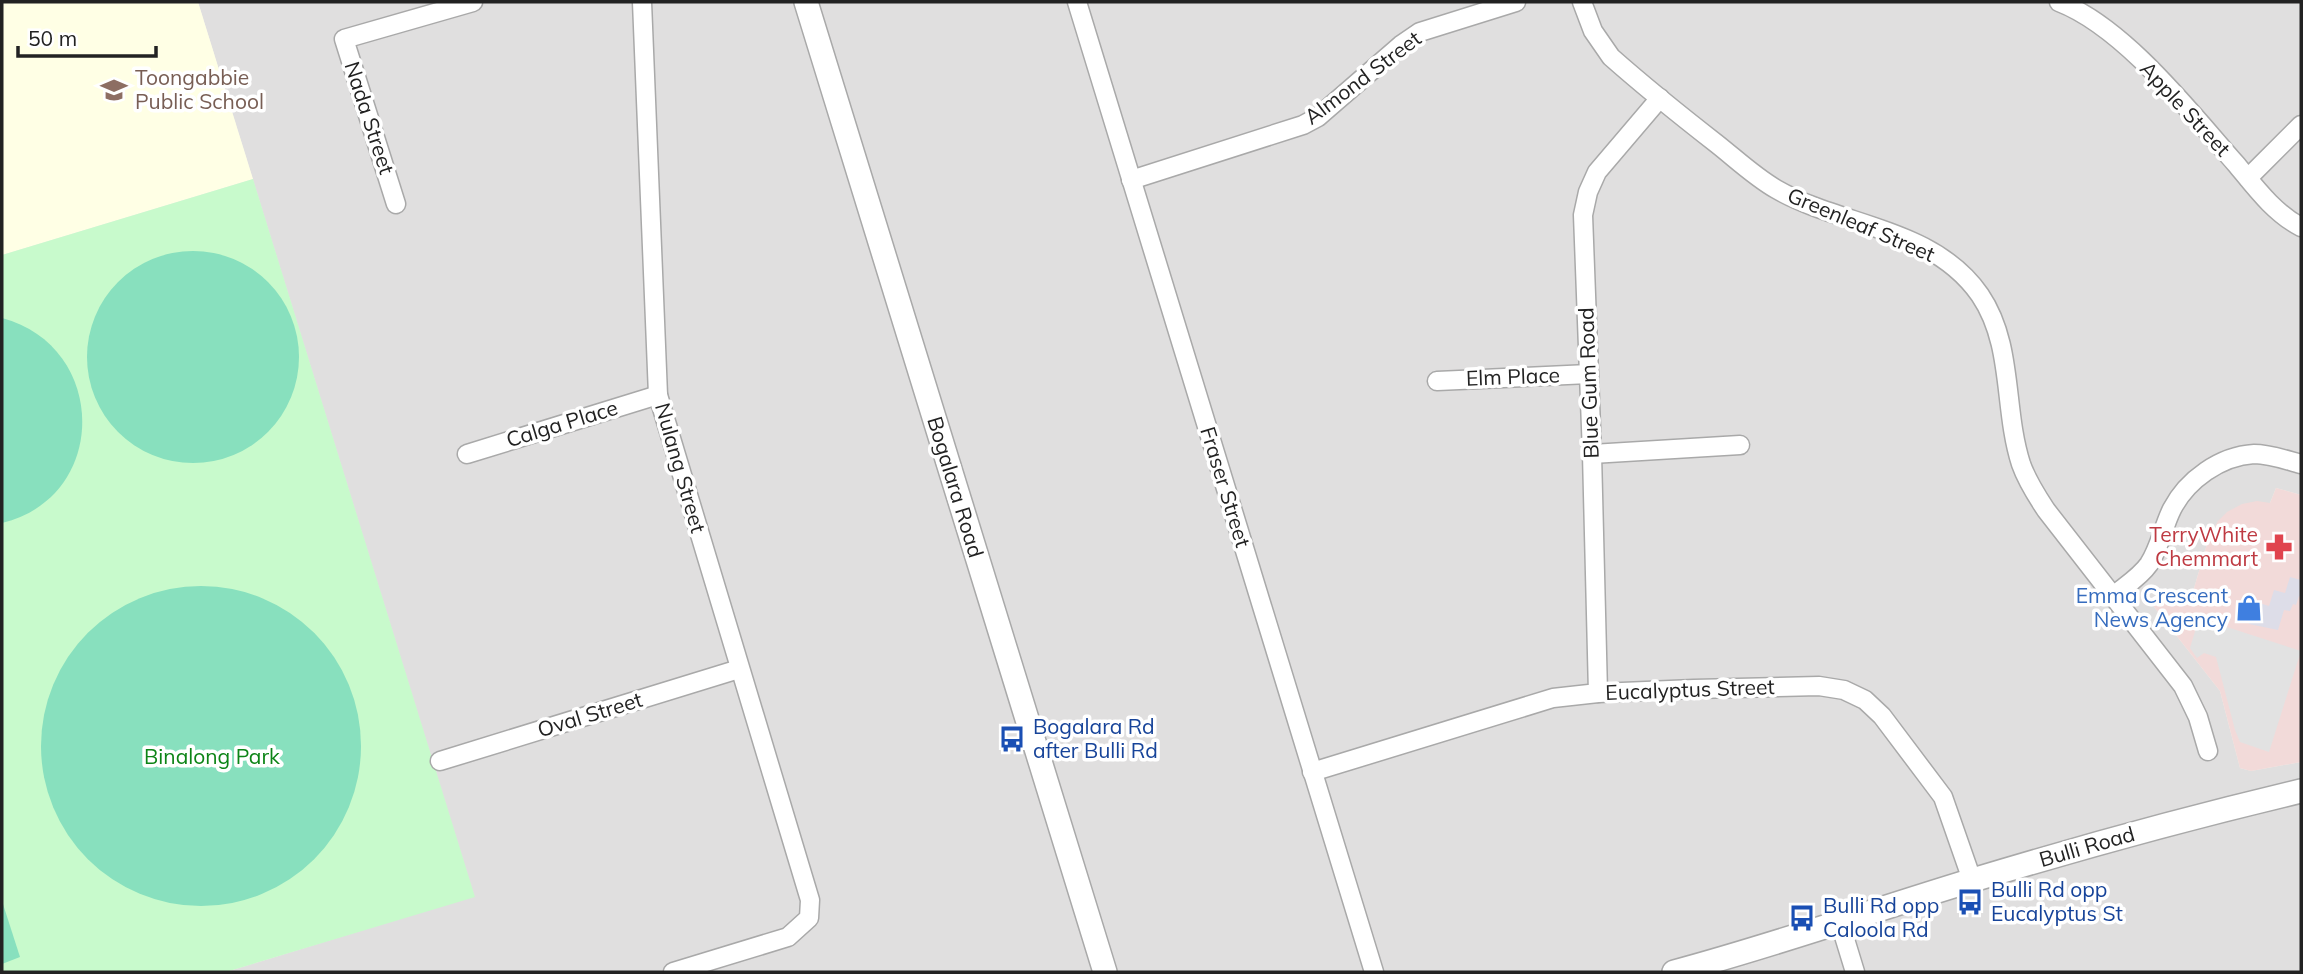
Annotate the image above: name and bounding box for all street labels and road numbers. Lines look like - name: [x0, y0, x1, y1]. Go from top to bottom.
- street label: Almond Street: [1299, 25, 1426, 130]
- street label: Apple Street: [2135, 55, 2236, 161]
- street label: Nada Street: [340, 58, 400, 177]
- street label: Greenleaf Street: [1784, 181, 1939, 267]
- street label: Blue Gum Road: [1572, 307, 1604, 459]
- street label: Elm Place: [1465, 361, 1560, 391]
- street label: Calga Place: [503, 394, 621, 452]
- street label: Nulang Street: [650, 400, 712, 536]
- street label: Bogalara Road: [922, 413, 990, 560]
- street label: Fraser Street: [1195, 423, 1257, 550]
- street label: Eucalyptus Street: [1605, 673, 1775, 705]
- street label: Oval Street: [534, 686, 645, 742]
- street label: Bulli Road: [2036, 820, 2138, 872]

